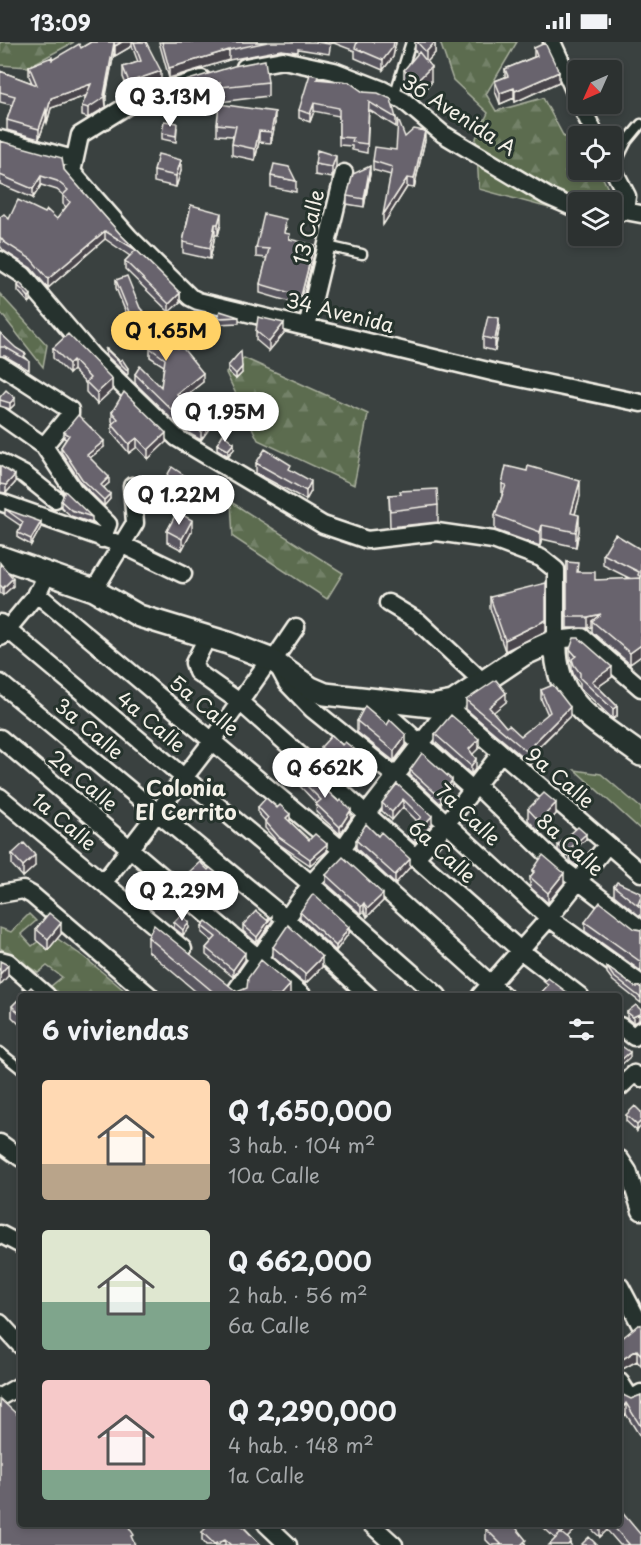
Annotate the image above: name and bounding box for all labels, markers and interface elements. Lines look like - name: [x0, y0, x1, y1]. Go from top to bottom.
- text: 13:09: [30, 5, 91, 38]
- north arrow: [568, 60, 622, 114]
- map controls: [568, 60, 622, 246]
- street label: 36 Avenida A: [396, 66, 523, 162]
- pin: Q 3.13M: [115, 77, 225, 128]
- text: Q 3.13M: [129, 81, 211, 111]
- button: locate: [568, 126, 622, 180]
- street label: 13 Calle: [285, 186, 331, 267]
- button: layers: [568, 192, 622, 246]
- street label: 34 Avenida: [283, 284, 398, 340]
- pin: Q 1.65M: [111, 311, 221, 362]
- text: Q 1.65M: [125, 315, 207, 345]
- pin: Q 1.95M: [170, 392, 280, 443]
- text: Q 1.95M: [185, 396, 265, 426]
- pin: Q 1.22M: [124, 475, 234, 526]
- text: Q 1.22M: [137, 479, 221, 509]
- street label: 5a Calle: [163, 668, 246, 743]
- street label: 4a Calle: [111, 683, 193, 759]
- street label: 3a Calle: [49, 690, 131, 766]
- street label: 9a Calle: [520, 740, 601, 815]
- street label: 2a Calle: [42, 742, 125, 818]
- pin: Q 662K: [276, 748, 374, 799]
- text: Q 662K: [286, 752, 364, 782]
- district label: Colonia El Cerrito: [135, 771, 237, 827]
- street label: 7a Calle: [429, 776, 508, 852]
- street label: 1a Calle: [26, 785, 104, 857]
- street label: 8a Calle: [530, 806, 611, 883]
- street label: 6a Calle: [402, 813, 483, 890]
- pin: Q 2.29M: [127, 871, 237, 922]
- text: Q 2.29M: [139, 875, 225, 905]
- text: 6 viviendas: [42, 1010, 189, 1049]
- icon: filters: [565, 1013, 598, 1046]
- text: Q 1,650,000: [228, 1091, 392, 1130]
- icon: home: [90, 1104, 162, 1176]
- text: 3 hab. · 104 m²: [228, 1130, 375, 1160]
- text: 10a Calle: [228, 1160, 320, 1190]
- text: Q 662,000: [228, 1241, 372, 1280]
- icon: home: [90, 1254, 162, 1326]
- text: 2 hab. · 56 m²: [228, 1280, 368, 1310]
- text: 6a Calle: [228, 1310, 310, 1340]
- text: Q 2,290,000: [228, 1391, 397, 1430]
- icon: home: [90, 1404, 162, 1476]
- text: 4 hab. · 148 m²: [228, 1430, 374, 1460]
- text: 1a Calle: [228, 1460, 304, 1490]

